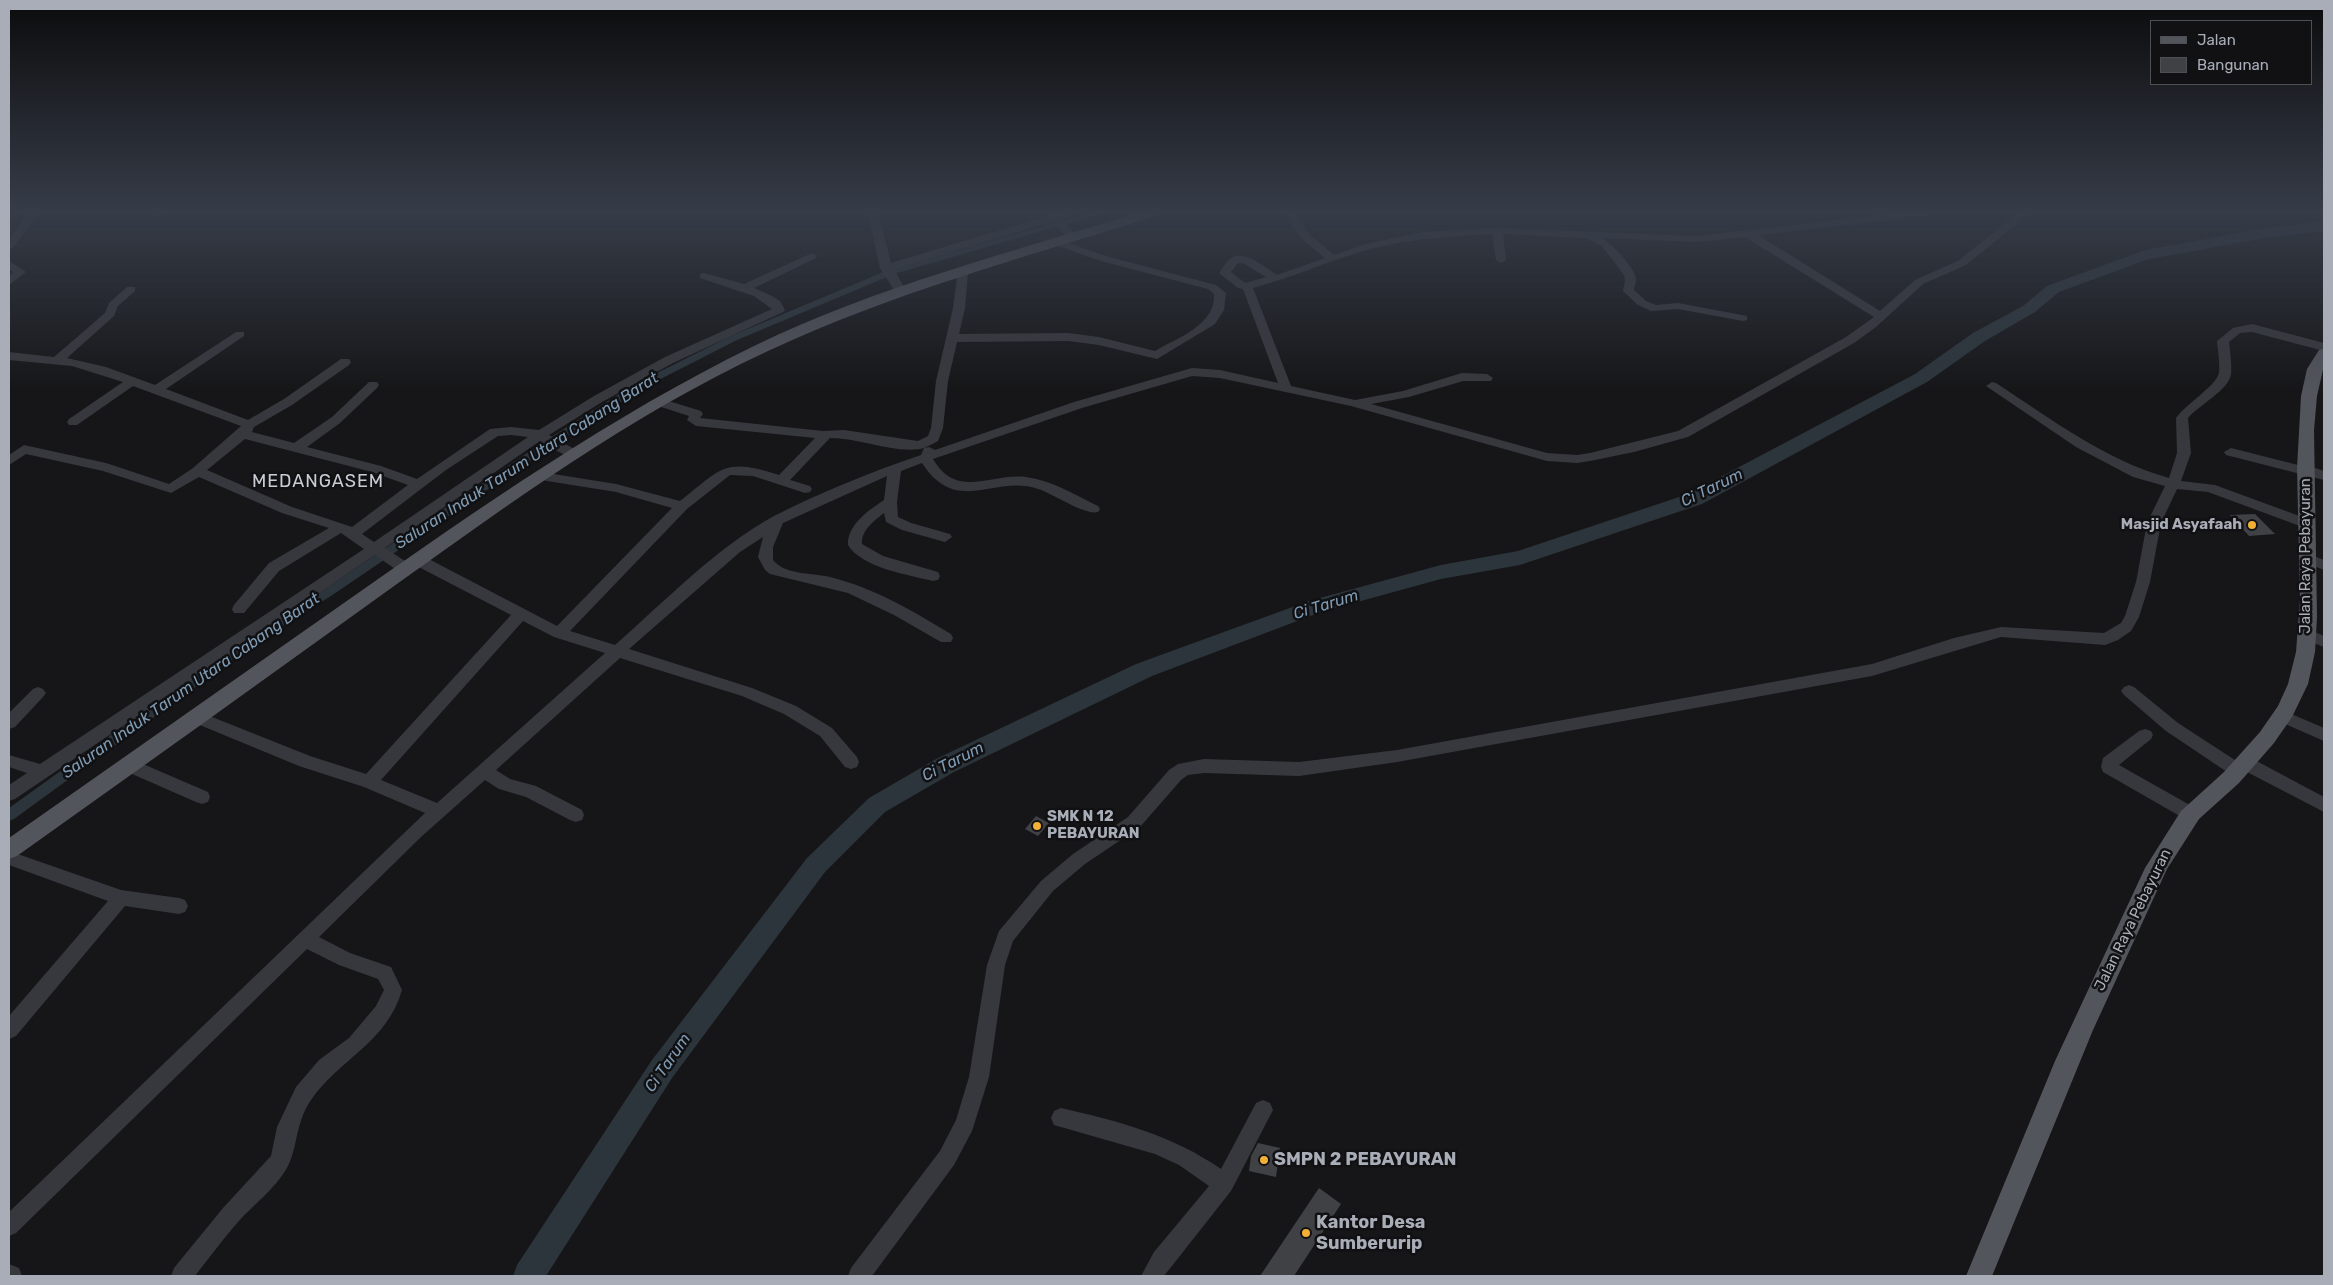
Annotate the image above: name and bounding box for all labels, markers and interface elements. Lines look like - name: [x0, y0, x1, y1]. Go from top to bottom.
- legend: [2150, 20, 2313, 85]
- text: Jalan: [2197, 31, 2236, 49]
- text: Bangunan: [2197, 56, 2269, 74]
- water label: Saluran Induk Tarum Utara Cabang Barat: [392, 368, 662, 554]
- water label: Ci Tarum: [1678, 465, 1746, 511]
- district label: MEDANGASEM: [251, 471, 385, 493]
- street label: Jalan Raya Pebayuran: [2297, 478, 2315, 634]
- place label: Masjid Asyafaah: [2121, 516, 2242, 534]
- marker: Masjid Asyafaah: [2246, 519, 2258, 531]
- water label: Ci Tarum: [1291, 586, 1361, 624]
- water label: Saluran Induk Tarum Utara Cabang Barat: [58, 589, 324, 783]
- water label: Ci Tarum: [919, 738, 987, 786]
- place label: SMK N 12 PEBAYURAN: [1047, 808, 1140, 843]
- marker: SMK N 12 PEBAYURAN: [1031, 820, 1043, 832]
- street label: Jalan Raya Pebayuran: [2091, 846, 2175, 994]
- water label: Ci Tarum: [641, 1030, 695, 1096]
- place label: SMPN 2 PEBAYURAN: [1274, 1149, 1456, 1171]
- marker: SMPN 2 PEBAYURAN: [1258, 1154, 1270, 1166]
- place label: Kantor Desa Sumberurip: [1316, 1212, 1425, 1254]
- marker: Kantor Desa Sumberurip: [1300, 1227, 1312, 1239]

